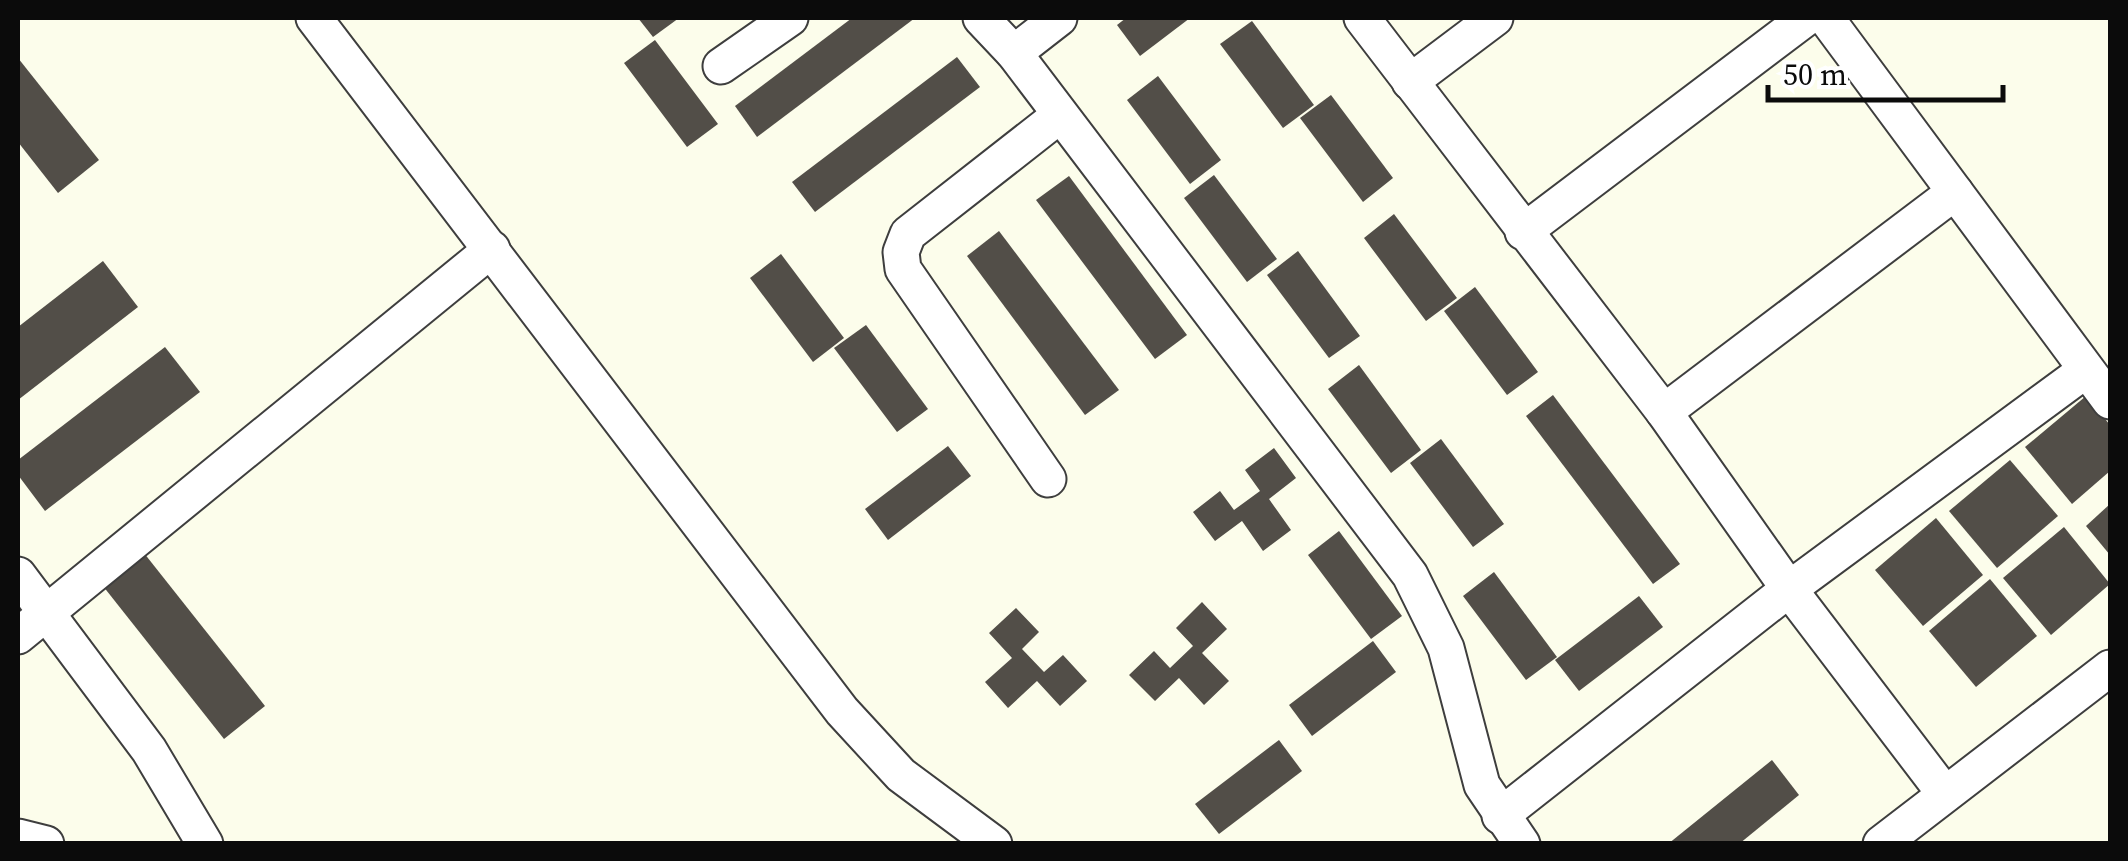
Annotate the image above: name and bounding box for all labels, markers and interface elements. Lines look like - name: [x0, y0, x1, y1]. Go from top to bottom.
- scale bar: [1768, 40, 2003, 102]
- text: 50 m: [1783, 54, 1847, 95]

